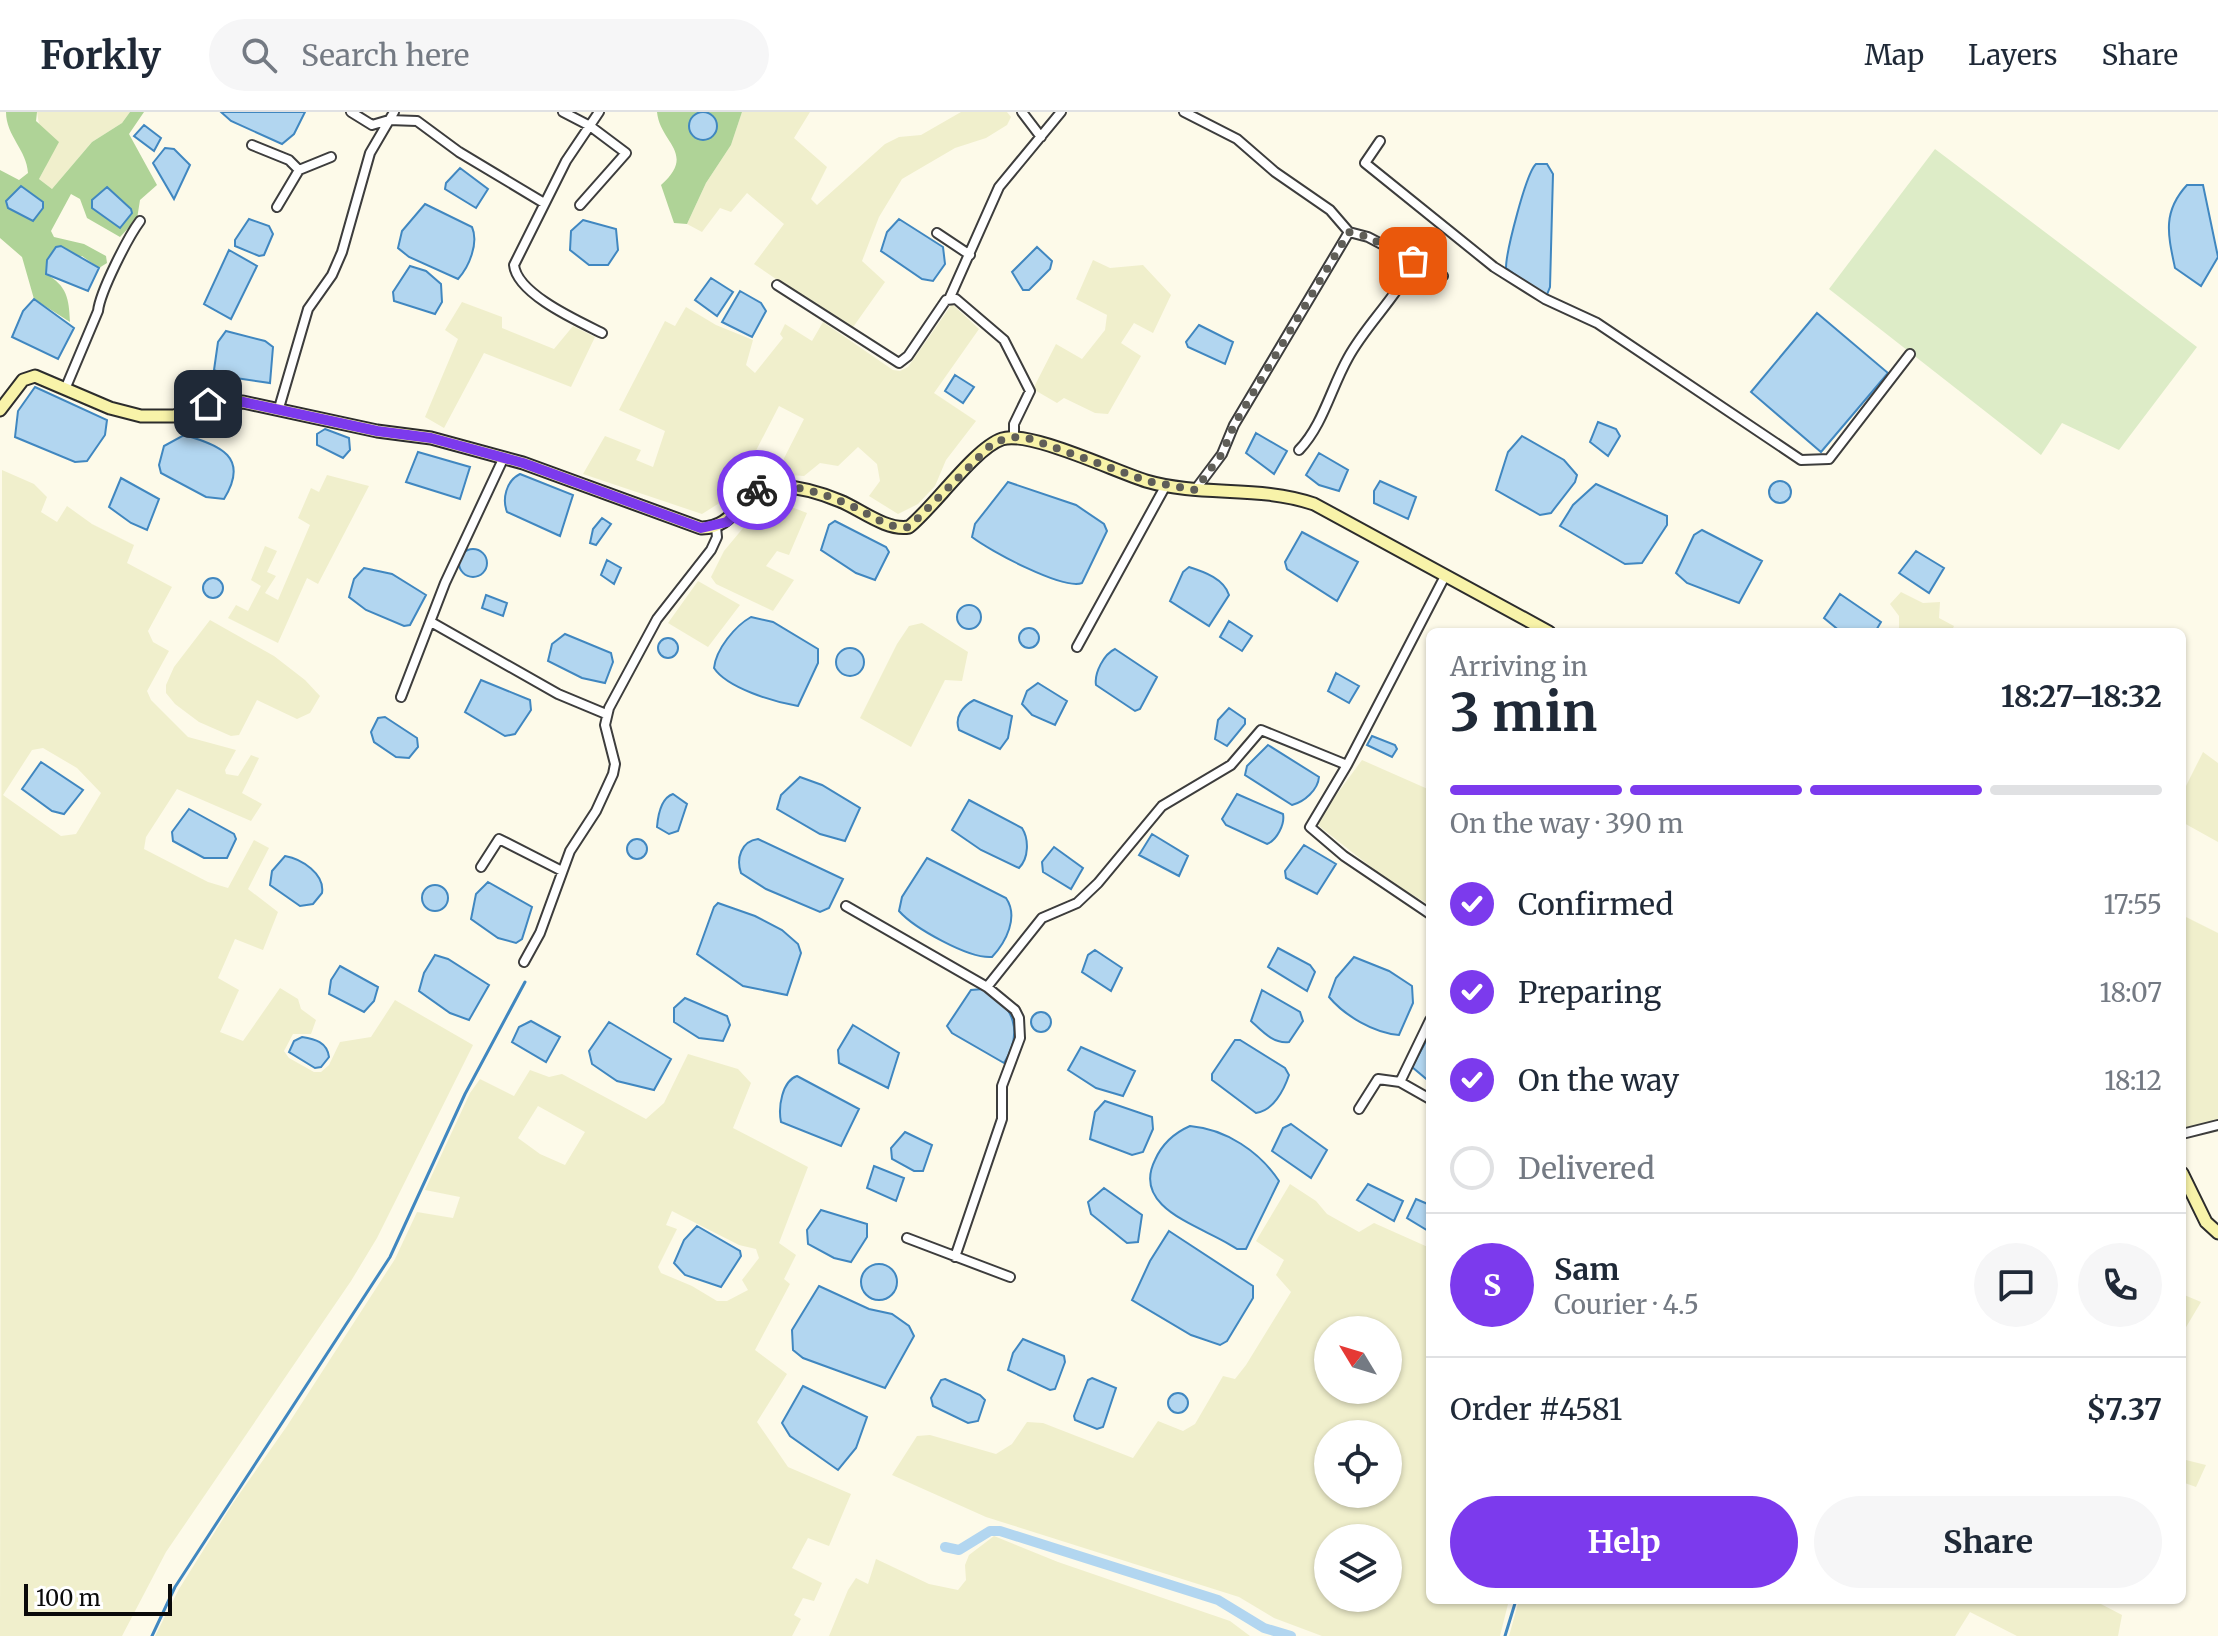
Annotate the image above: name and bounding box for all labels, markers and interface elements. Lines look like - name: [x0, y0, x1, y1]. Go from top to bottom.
- search box: [209, 19, 769, 91]
- text: Forkly: [40, 32, 161, 79]
- icon: search: [237, 33, 281, 77]
- text: Search here: [301, 36, 469, 74]
- text: Map: [1864, 37, 1924, 73]
- text: Layers: [1968, 37, 2057, 73]
- text: Share: [2101, 37, 2178, 73]
- pin: [1379, 227, 1447, 295]
- icon: bag: [1391, 239, 1435, 283]
- pin: [174, 370, 242, 438]
- icon: home: [186, 382, 230, 426]
- courier: [717, 450, 797, 530]
- icon: bike: [735, 468, 779, 512]
- text: Arriving in: [1450, 650, 1588, 683]
- text: 18:27–18:32: [2001, 677, 2162, 715]
- text: 3 min: [1450, 680, 1597, 745]
- text: On the way · 390 m: [1450, 807, 1684, 840]
- icon: check: [1450, 882, 1494, 926]
- text: Confirmed: [1518, 885, 1673, 923]
- text: 17:55: [2103, 888, 2162, 921]
- icon: check: [1450, 970, 1494, 1014]
- text: Preparing: [1518, 973, 1661, 1011]
- text: 18:07: [2099, 976, 2162, 1009]
- icon: check: [1450, 1058, 1494, 1102]
- text: On the way: [1518, 1061, 1679, 1099]
- text: 18:12: [2104, 1064, 2162, 1097]
- text: Delivered: [1518, 1149, 1655, 1187]
- button: chat: [1974, 1243, 2058, 1327]
- button: phone: [2078, 1243, 2162, 1327]
- text: Sam: [1554, 1250, 1619, 1288]
- text: S: [1483, 1266, 1501, 1304]
- text: Courier · 4.5: [1554, 1288, 1699, 1321]
- north arrow: [1314, 1316, 1402, 1404]
- map controls: [1314, 1316, 1402, 1612]
- text: Order #4581: [1450, 1390, 1622, 1428]
- text: $7.37: [2086, 1390, 2162, 1428]
- button: locate: [1314, 1420, 1402, 1508]
- button: Help: [1450, 1496, 1798, 1588]
- button: Share: [1814, 1496, 2162, 1588]
- button: layers: [1314, 1524, 1402, 1612]
- scale bar: [24, 1580, 172, 1616]
- text: 100 m: [36, 1584, 101, 1612]

